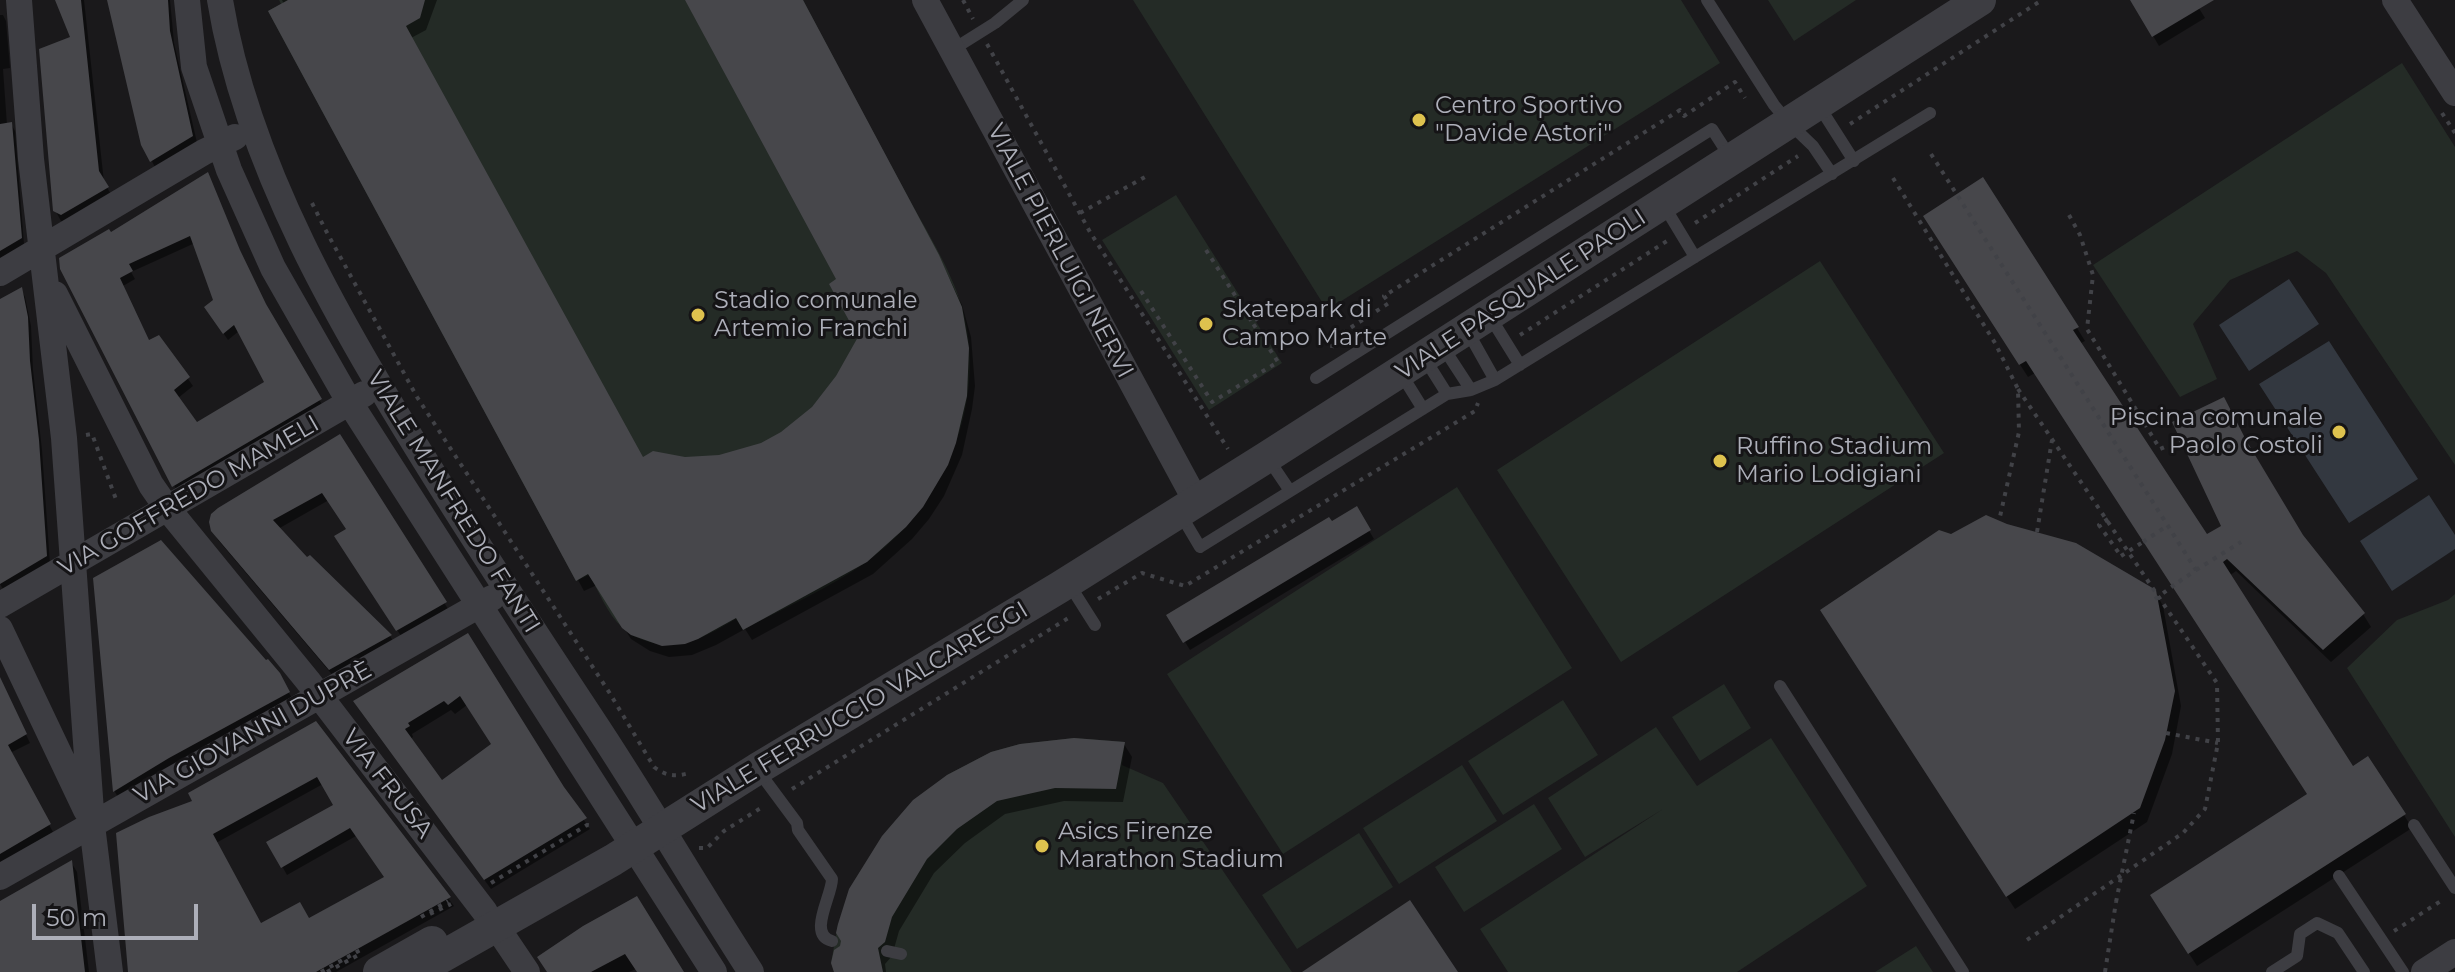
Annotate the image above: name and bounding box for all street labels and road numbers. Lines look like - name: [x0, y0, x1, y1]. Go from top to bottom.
- street label: VIALE PIERLUIGI NERVI: [981, 119, 1139, 383]
- street label: VIALE PASQUALE PAOLI: [1390, 203, 1652, 387]
- street label: VIALE MANFREDO FANTI: [360, 365, 546, 639]
- street label: VIA GOFFREDO MAMELI: [53, 409, 325, 583]
- street label: VIALE FERRUCCIO VALCAREGGI: [686, 596, 1034, 820]
- street label: VIA GIOVANNI DUPRÈ: [129, 656, 377, 810]
- street label: VIA FRUSA: [335, 724, 439, 844]

